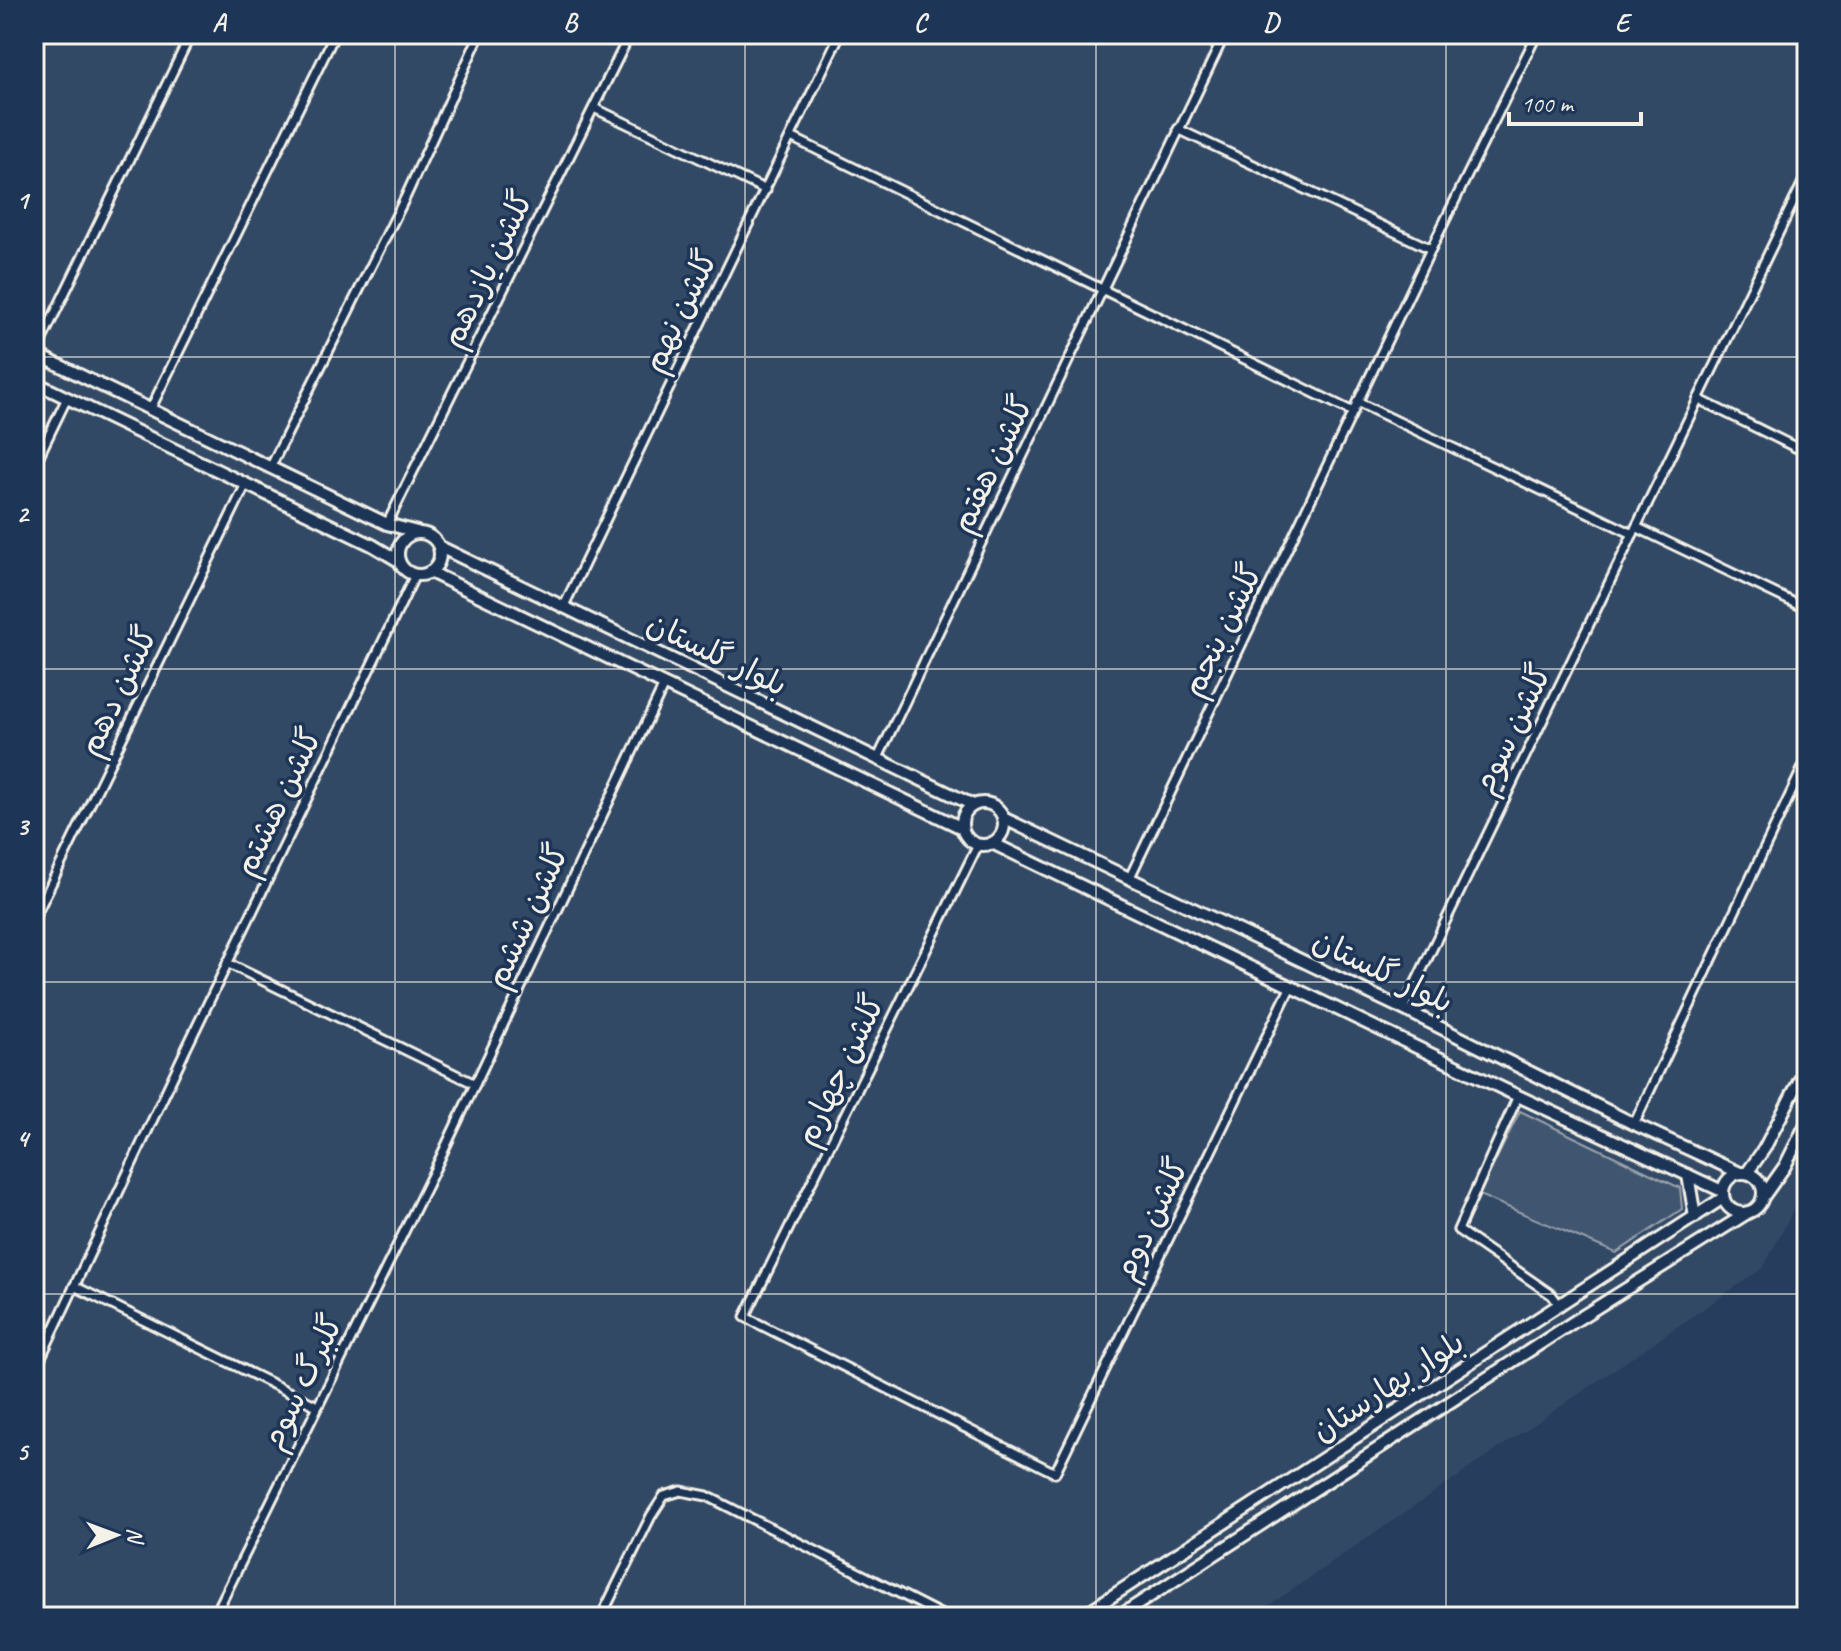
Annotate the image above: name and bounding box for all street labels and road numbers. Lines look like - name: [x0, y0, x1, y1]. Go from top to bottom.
- street label: گلشن یازدهم: [431, 184, 545, 356]
- street label: گلشن نهم: [633, 243, 730, 380]
- street label: گلشن هفتم: [941, 389, 1046, 541]
- street label: گلشن پنجم: [1172, 556, 1275, 705]
- street label: بلوار گلستان: [640, 602, 794, 706]
- street label: گلشن دهم: [69, 619, 170, 764]
- street label: گلشن سوم: [1463, 657, 1565, 803]
- street label: گلشن هشتم: [224, 721, 334, 884]
- street label: گلشن ششم: [476, 837, 581, 996]
- street label: بلوار گلستان: [1306, 919, 1460, 1023]
- street label: گلشن چهارم: [786, 987, 897, 1154]
- street label: گلشن دوم: [1104, 1151, 1202, 1289]
- street label: گلبرگ سوم: [252, 1307, 356, 1458]
- street label: بلوار بهارستان: [1304, 1321, 1472, 1451]

